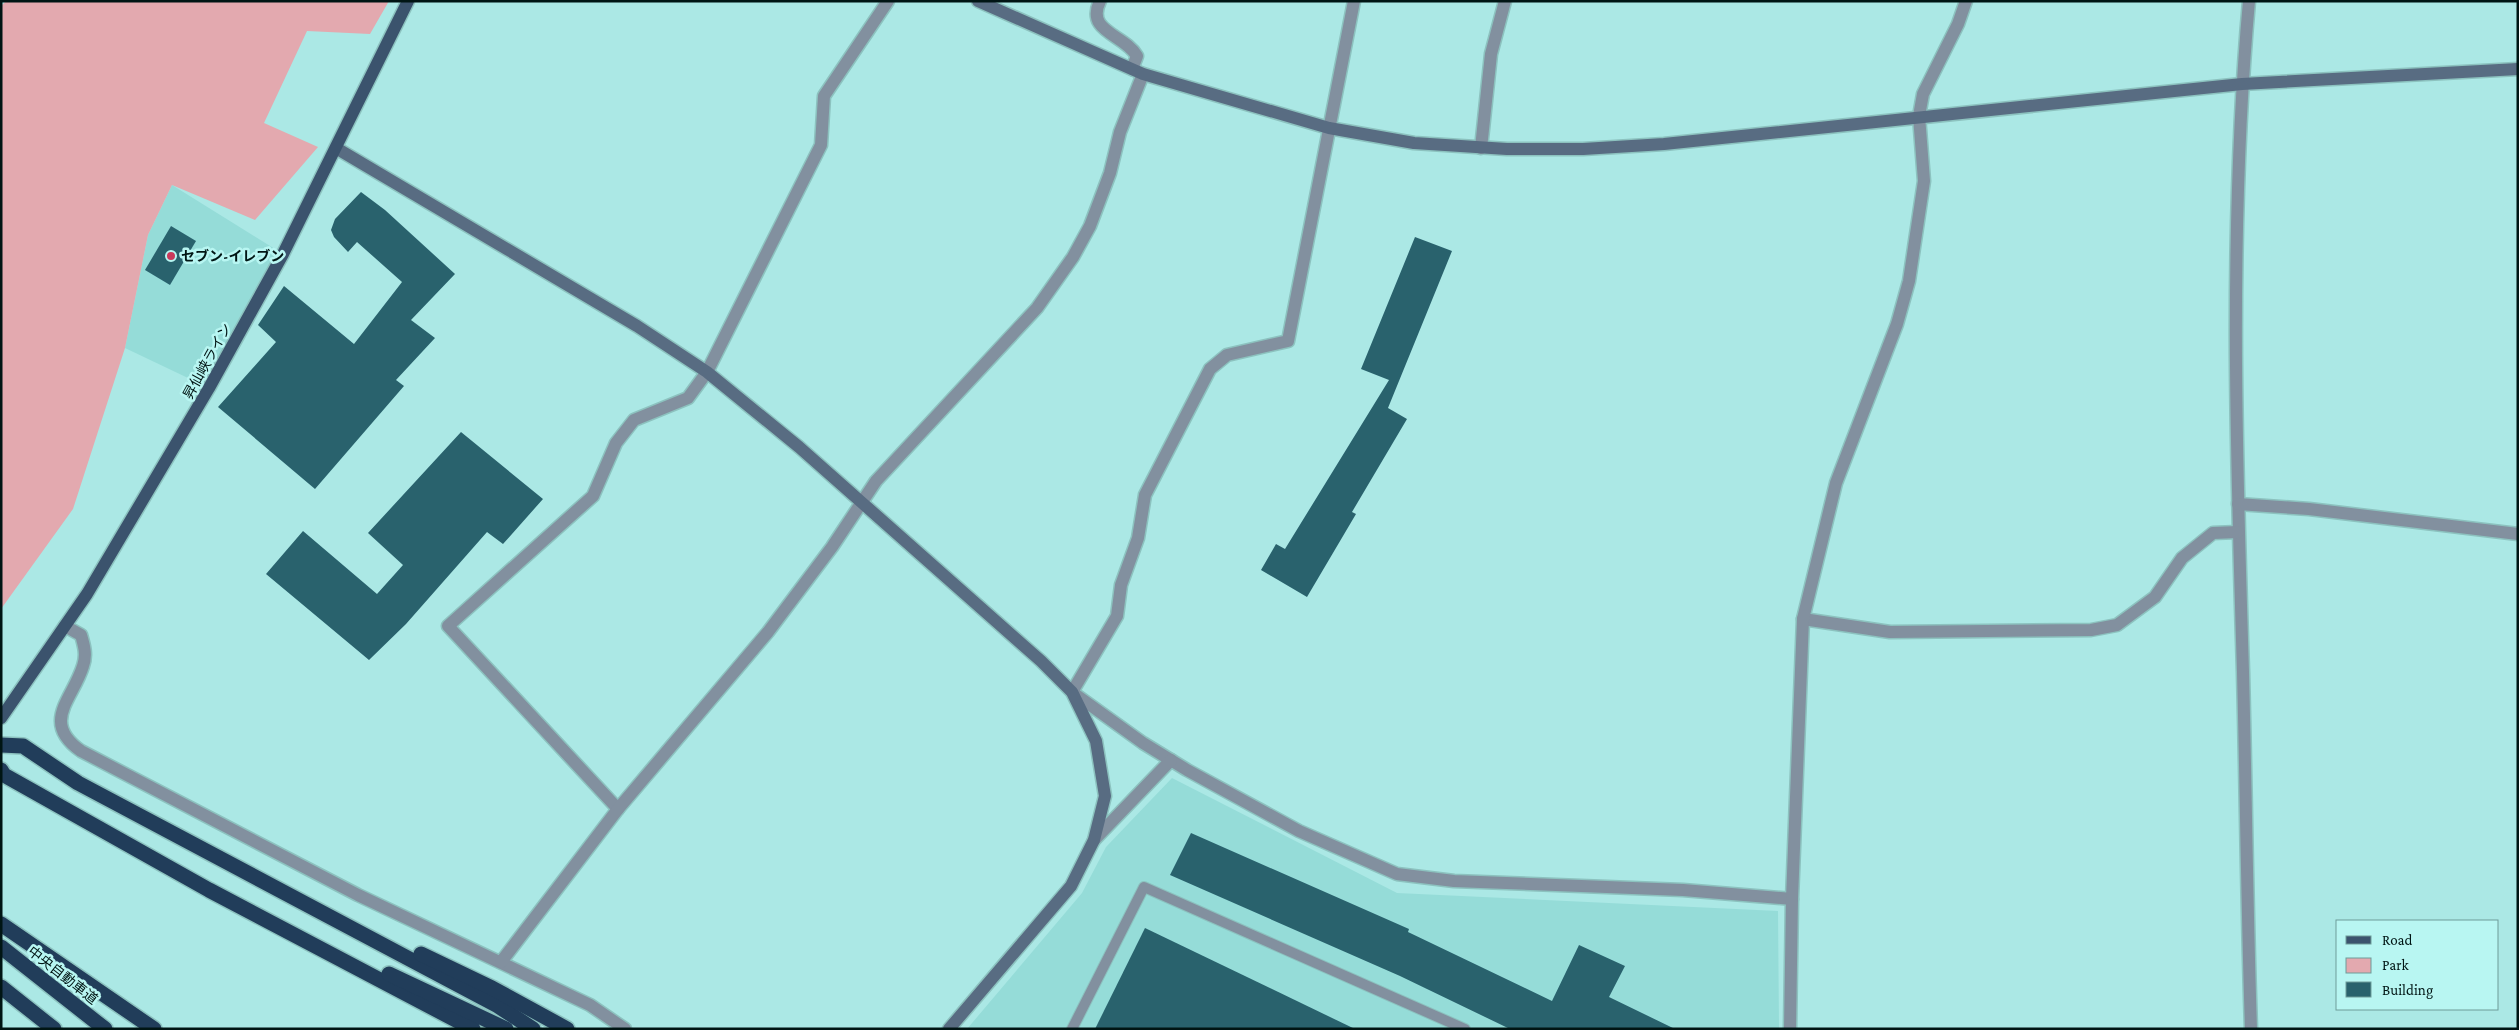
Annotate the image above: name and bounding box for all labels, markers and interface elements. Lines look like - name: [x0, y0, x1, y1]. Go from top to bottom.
- place label: セブン-イレブン: [181, 248, 284, 264]
- marker: セブン-イレブン: [165, 250, 177, 262]
- street label: 昇仙峡ライン: [180, 320, 234, 402]
- legend: [2336, 920, 2499, 1010]
- text: Road: [2382, 932, 2413, 948]
- street label: 中央自動車道: [25, 943, 101, 1007]
- text: Park: [2382, 957, 2409, 973]
- text: Building: [2382, 982, 2433, 999]

